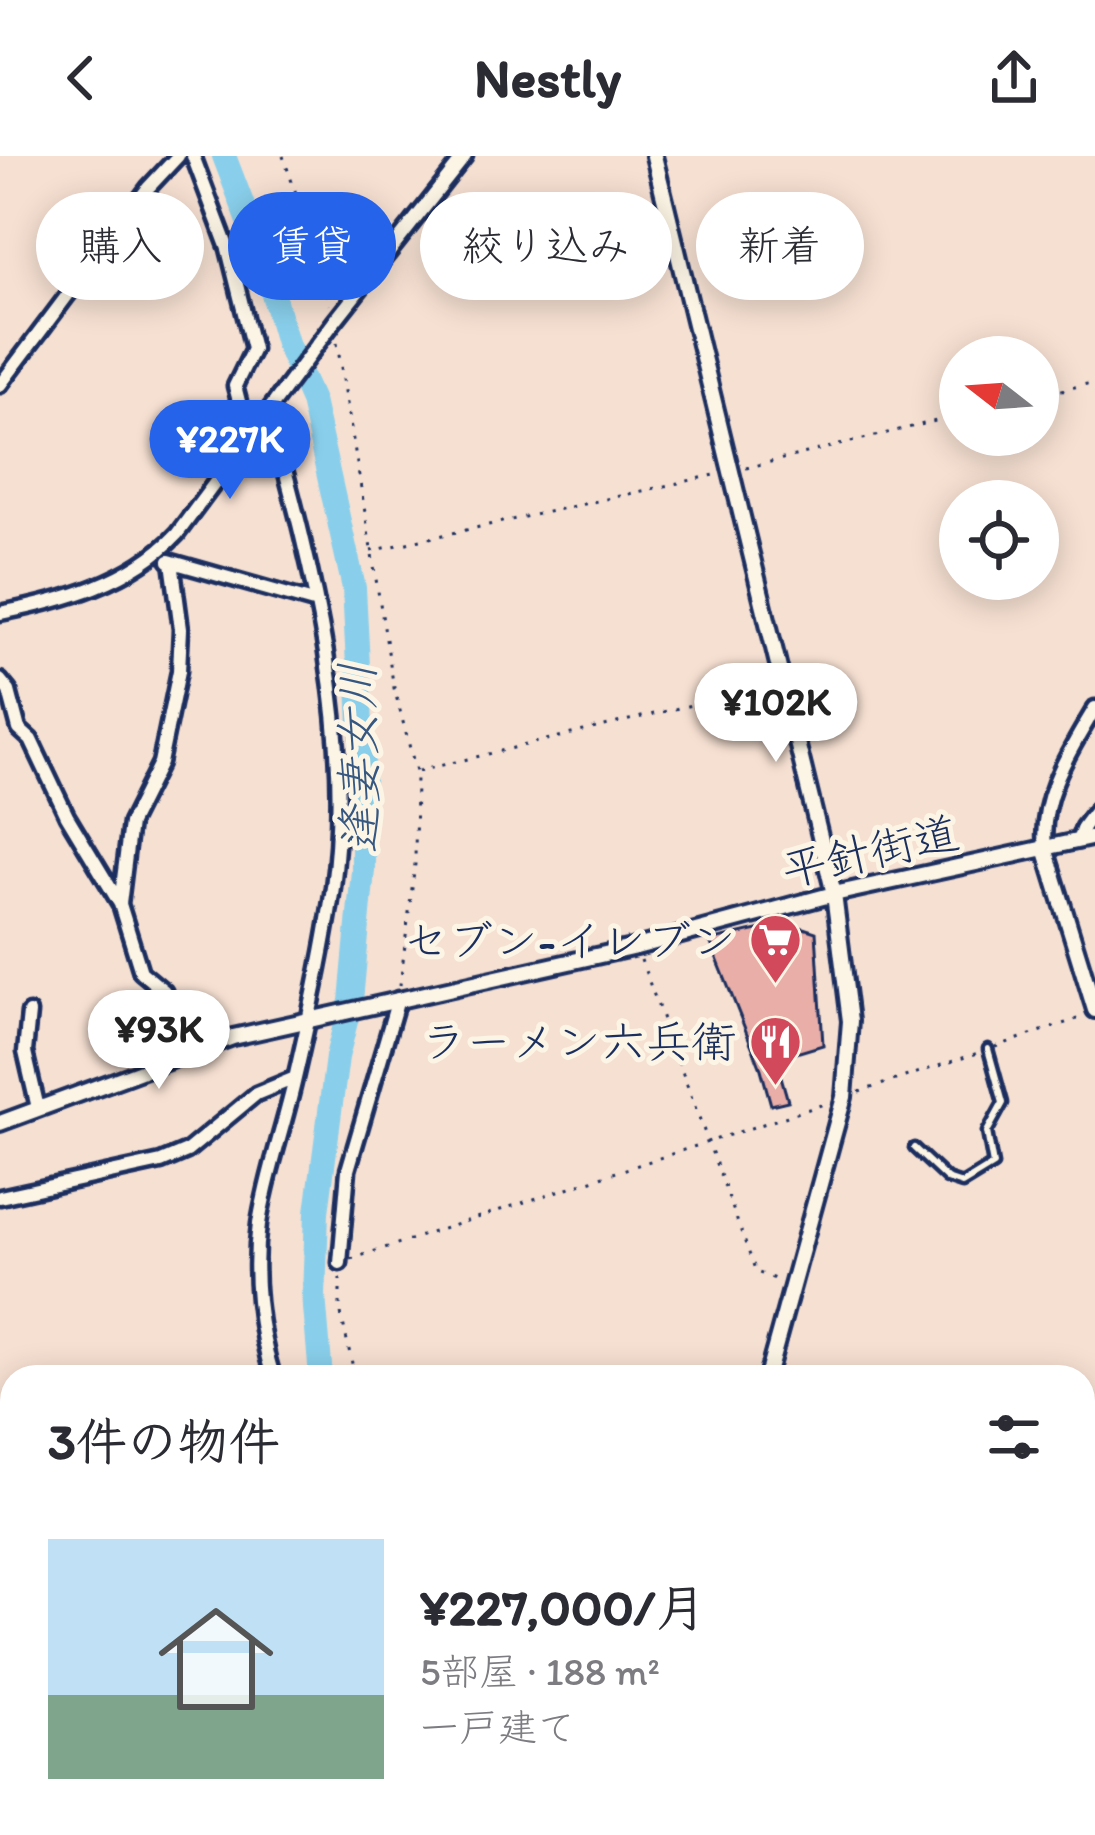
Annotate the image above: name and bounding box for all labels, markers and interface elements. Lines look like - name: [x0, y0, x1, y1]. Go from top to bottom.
- icon: back: [48, 45, 114, 111]
- icon: share: [981, 45, 1047, 111]
- text: Nestly: [474, 46, 621, 111]
- chip: 購入: [36, 192, 204, 300]
- chip: 賃貸: [228, 192, 396, 300]
- chip: 絞り込み: [420, 192, 672, 300]
- chip: 新着: [696, 192, 864, 300]
- north arrow: [939, 336, 1059, 456]
- map controls: [939, 336, 1059, 600]
- pin: ¥227K: [146, 400, 314, 502]
- text: ¥227K: [176, 415, 284, 462]
- button: locate: [939, 480, 1059, 600]
- water label: 逢妻女川: [327, 662, 389, 854]
- pin: ¥102K: [692, 663, 860, 765]
- text: ¥102K: [721, 678, 831, 725]
- street label: 平針街道: [776, 804, 964, 898]
- supermarket icon: セブン-イレブン: [747, 912, 803, 986]
- place label: セブン-イレブン: [403, 913, 736, 967]
- pin: ¥93K: [88, 990, 230, 1092]
- text: ¥93K: [115, 1005, 203, 1052]
- restaurant icon: ラーメン六兵衛: [747, 1013, 803, 1087]
- place label: ラーメン六兵衛: [421, 1014, 736, 1068]
- icon: filters: [981, 1404, 1047, 1470]
- text: 3件の物件: [48, 1411, 280, 1472]
- text: ¥227,000/月: [420, 1577, 706, 1638]
- icon: home: [144, 1587, 288, 1731]
- text: 5部屋 · 188 m²: [420, 1648, 660, 1695]
- text: 一戸建て: [420, 1704, 576, 1751]

